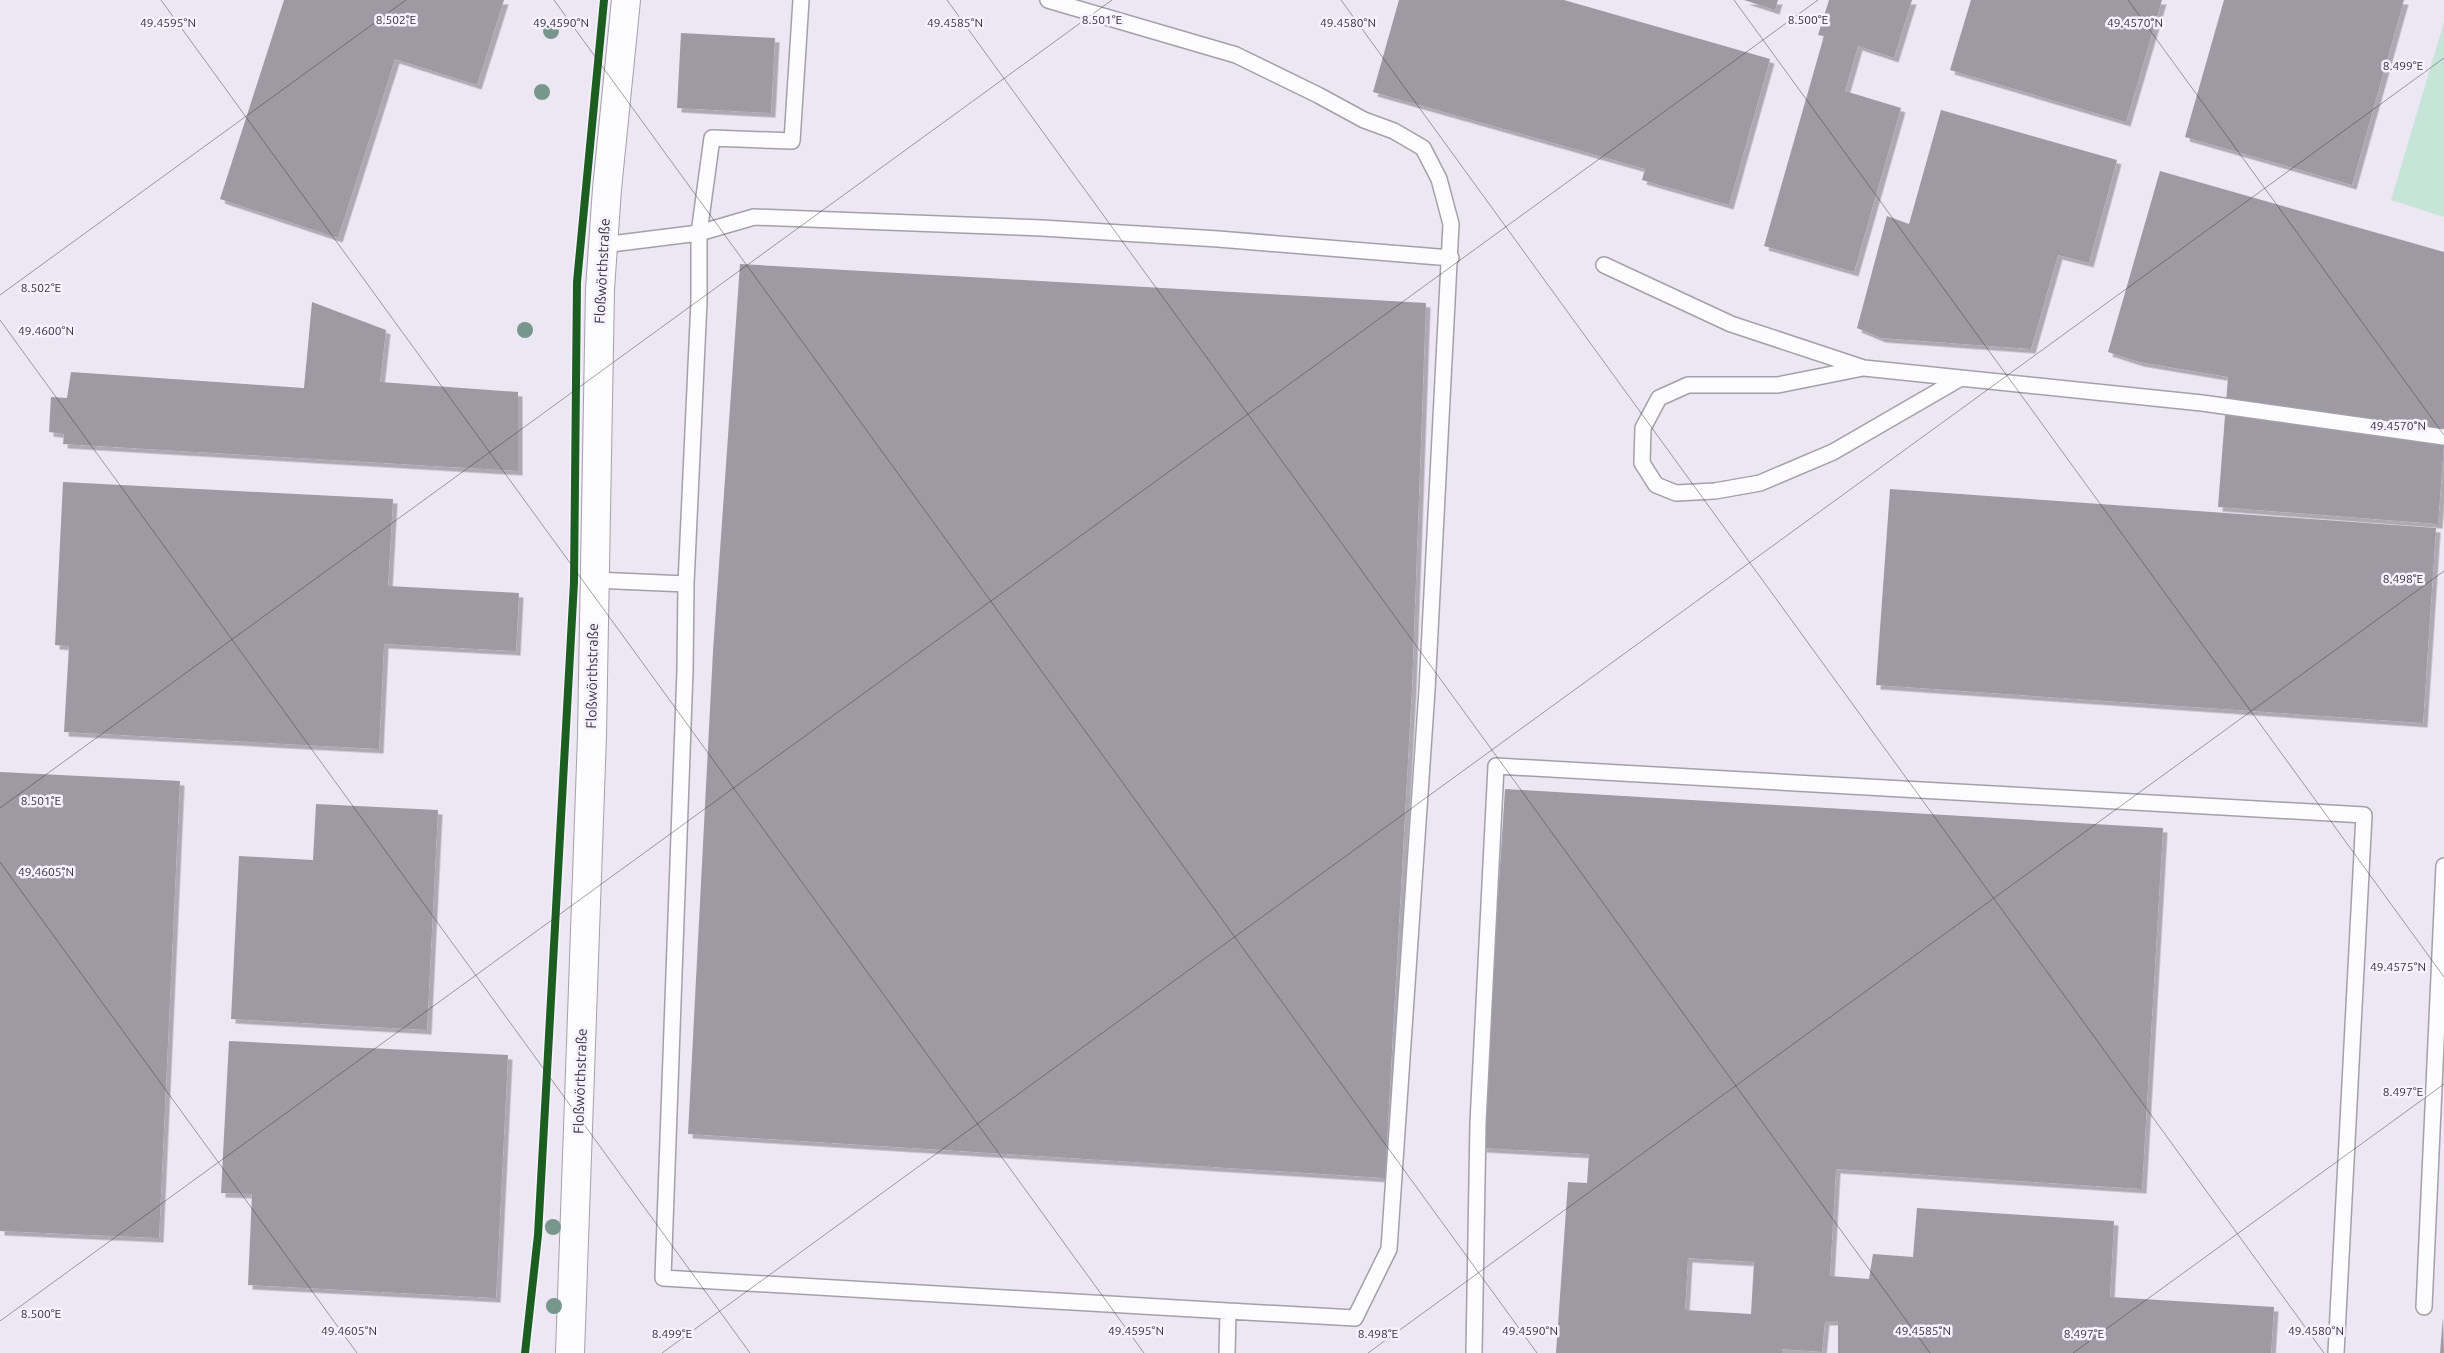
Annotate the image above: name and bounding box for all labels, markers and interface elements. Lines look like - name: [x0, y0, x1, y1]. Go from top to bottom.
- text: 8.502°E: [376, 13, 417, 26]
- text: 8.501°E: [1082, 13, 1123, 26]
- text: 8.500°E: [1788, 13, 1829, 26]
- text: 49.4595°N: [140, 16, 196, 29]
- text: 49.4590°N: [533, 16, 589, 29]
- text: 49.4585°N: [927, 16, 983, 29]
- text: 49.4580°N: [1320, 16, 1376, 29]
- text: 49.4570°N: [2107, 16, 2163, 29]
- text: 8.499°E: [2383, 59, 2424, 72]
- street label: Floßwörthstraße: [591, 218, 613, 324]
- text: 8.502°E: [21, 281, 62, 294]
- text: 49.4600°N: [18, 324, 74, 337]
- text: 49.4570°N: [2370, 419, 2426, 432]
- text: 8.498°E: [2383, 572, 2424, 585]
- street label: Floßwörthstraße: [583, 623, 601, 729]
- text: 8.501°E: [21, 794, 62, 807]
- text: 49.4605°N: [18, 865, 74, 878]
- text: 49.4575°N: [2370, 960, 2426, 973]
- street label: Floßwörthstraße: [570, 1028, 590, 1134]
- text: 8.497°E: [2383, 1085, 2424, 1098]
- text: 8.500°E: [21, 1307, 62, 1320]
- text: 49.4605°N: [321, 1324, 377, 1337]
- text: 49.4595°N: [1108, 1324, 1164, 1337]
- text: 49.4590°N: [1502, 1324, 1558, 1337]
- text: 49.4585°N: [1895, 1324, 1951, 1337]
- text: 49.4580°N: [2288, 1324, 2344, 1337]
- text: 8.499°E: [652, 1327, 693, 1340]
- text: 8.498°E: [1358, 1327, 1399, 1340]
- text: 8.497°E: [2064, 1327, 2105, 1340]

